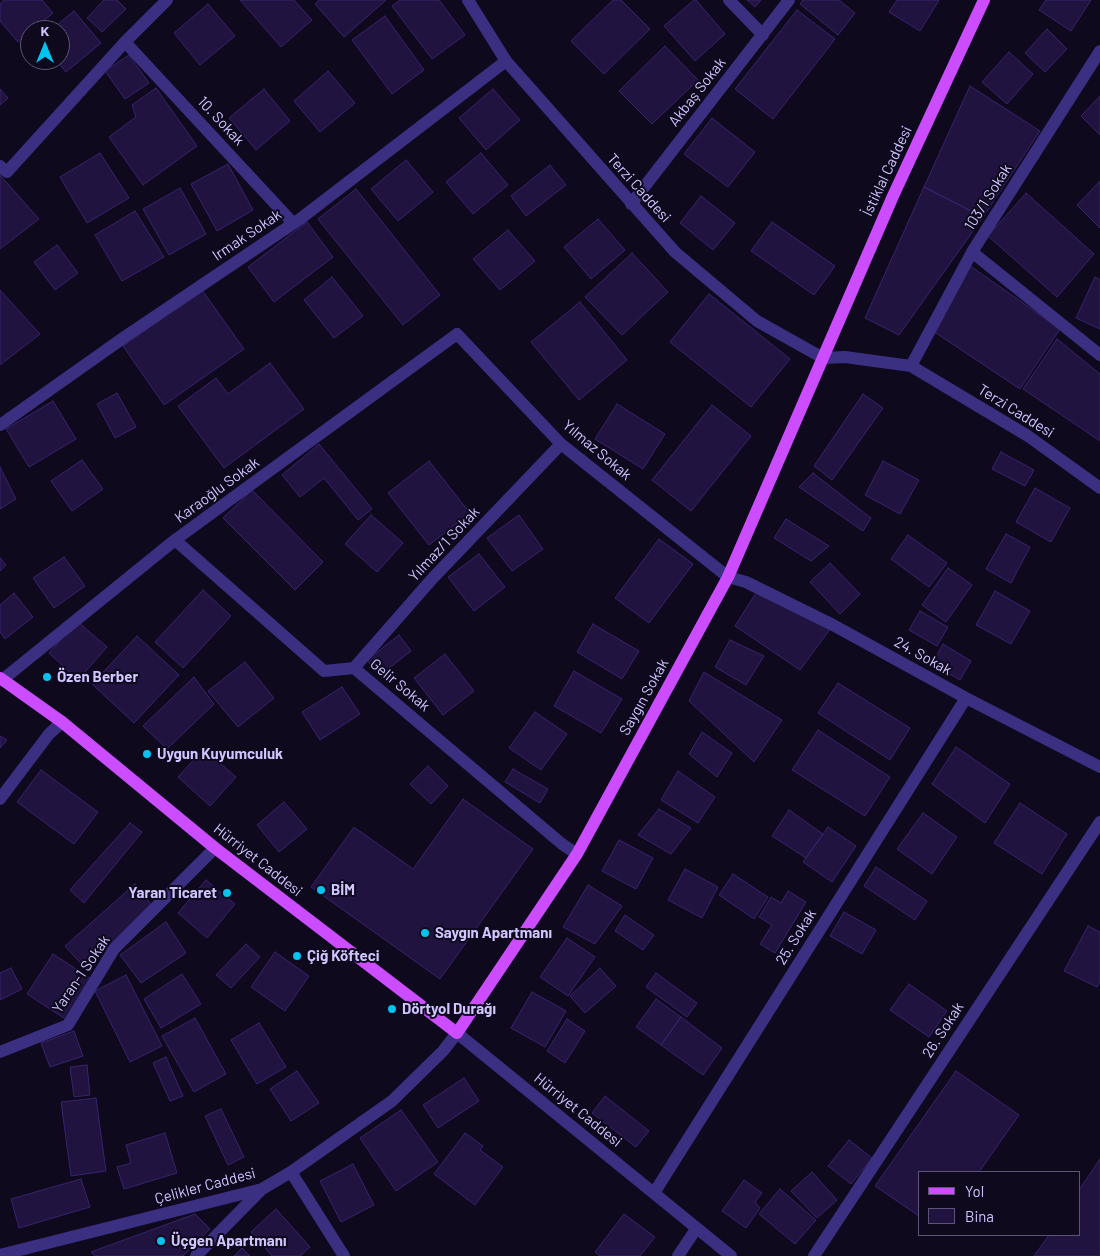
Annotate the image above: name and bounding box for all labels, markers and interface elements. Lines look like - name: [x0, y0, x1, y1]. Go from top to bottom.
- north arrow: [20, 20, 70, 70]
- text: K: [41, 22, 49, 39]
- street label: Akbaş Sokak: [665, 54, 729, 130]
- street label: 10. Sokak: [194, 93, 248, 149]
- street label: İstiklal Caddesi: [858, 123, 916, 219]
- street label: Terzi Caddesi: [603, 150, 675, 226]
- street label: 103/1 Sokak: [960, 160, 1016, 234]
- street label: Irmak Sokak: [209, 205, 285, 265]
- street label: Terzi Caddesi: [975, 380, 1057, 442]
- street label: Yılmaz Sokak: [559, 416, 635, 484]
- street label: Karaoğlu Sokak: [171, 453, 263, 527]
- street label: Yılmaz/1 Sokak: [405, 503, 483, 585]
- street label: 24. Sokak: [891, 633, 955, 679]
- street label: Gelir Sokak: [366, 655, 434, 715]
- street label: Saygın Sokak: [616, 656, 672, 738]
- place label: Özen Berber: [57, 668, 138, 686]
- marker: Özen Berber: [41, 671, 53, 683]
- place label: Uygun Kuyumculuk: [157, 745, 283, 763]
- marker: Uygun Kuyumculuk: [141, 748, 153, 760]
- street label: Hürriyet Caddesi: [210, 820, 306, 900]
- place label: BİM: [331, 881, 355, 899]
- place label: Yaran Ticaret: [128, 884, 217, 902]
- marker: BİM: [315, 884, 327, 896]
- marker: Yaran Ticaret: [221, 887, 233, 899]
- street label: 25. Sokak: [772, 906, 820, 968]
- place label: Saygın Apartmanı: [435, 924, 552, 942]
- marker: Saygın Apartmanı: [419, 927, 431, 939]
- street label: Yaran-1 Sokak: [48, 932, 114, 1016]
- place label: Çiğ Köfteci: [307, 947, 380, 965]
- marker: Çiğ Köfteci: [291, 950, 303, 962]
- street label: 26. Sokak: [918, 999, 968, 1061]
- place label: Dörtyol Durağı: [402, 1000, 496, 1018]
- marker: Dörtyol Durağı: [386, 1003, 398, 1015]
- street label: Hürriyet Caddesi: [531, 1069, 625, 1151]
- street label: Çelikler Caddesi: [153, 1164, 257, 1208]
- legend: [918, 1171, 1080, 1236]
- text: Yol: [965, 1182, 984, 1200]
- text: Bina: [965, 1207, 994, 1225]
- place label: Üçgen Apartmanı: [171, 1232, 286, 1250]
- marker: Üçgen Apartmanı: [155, 1235, 167, 1247]

